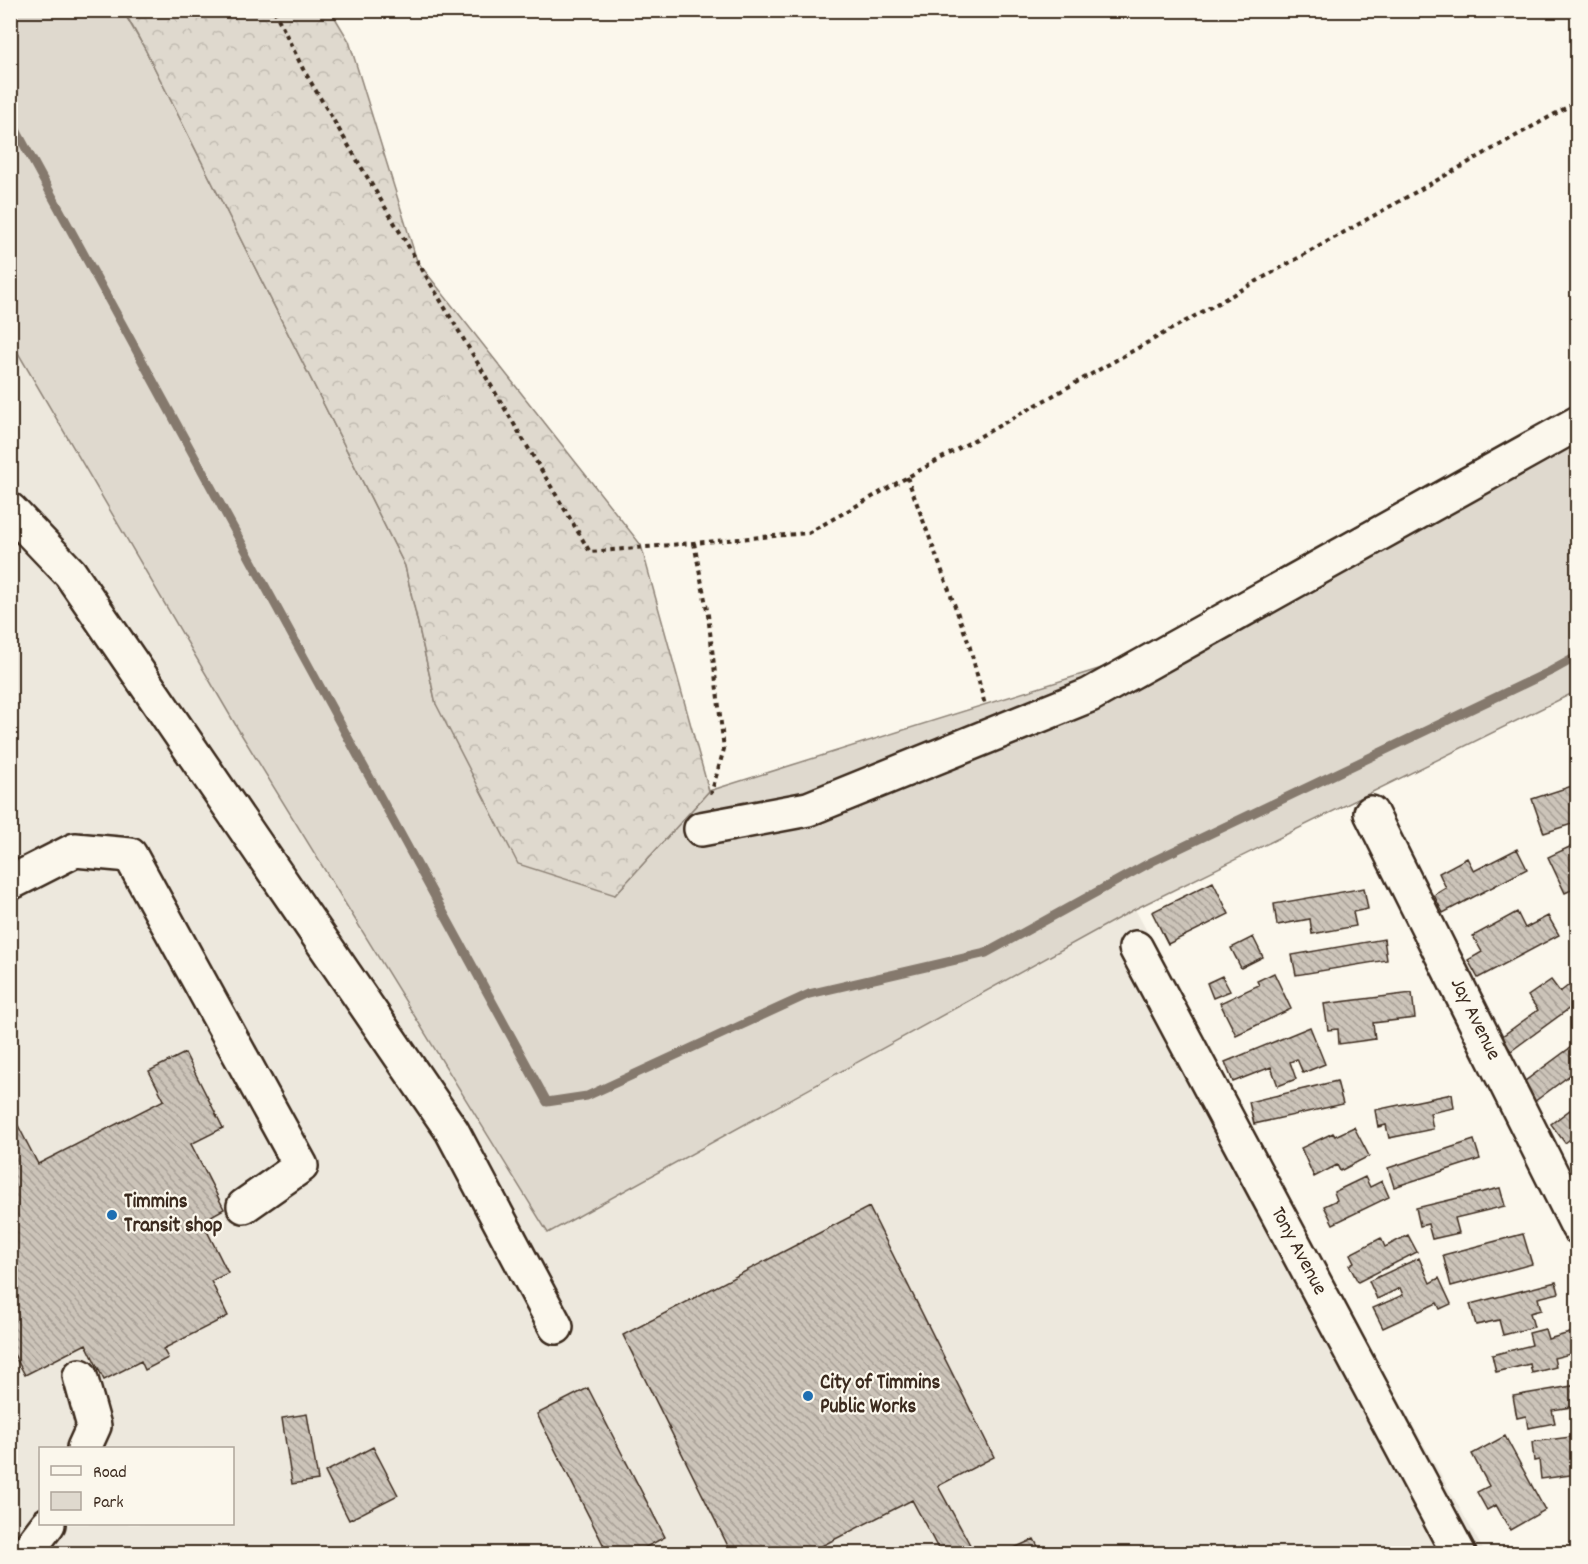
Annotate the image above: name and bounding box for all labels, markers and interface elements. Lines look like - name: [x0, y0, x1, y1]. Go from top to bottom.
- street label: Jay Avenue: [1441, 973, 1507, 1066]
- place label: Timmins Transit shop: [124, 1188, 223, 1242]
- street label: Tony Avenue: [1262, 1202, 1334, 1301]
- marker: Timmins Transit shop: [105, 1208, 119, 1222]
- place label: City of Timmins Public Works: [820, 1369, 940, 1423]
- marker: City of Timmins Public Works: [801, 1389, 815, 1403]
- legend: [39, 1447, 234, 1525]
- text: Road: [93, 1461, 127, 1486]
- text: Park: [93, 1491, 124, 1516]

